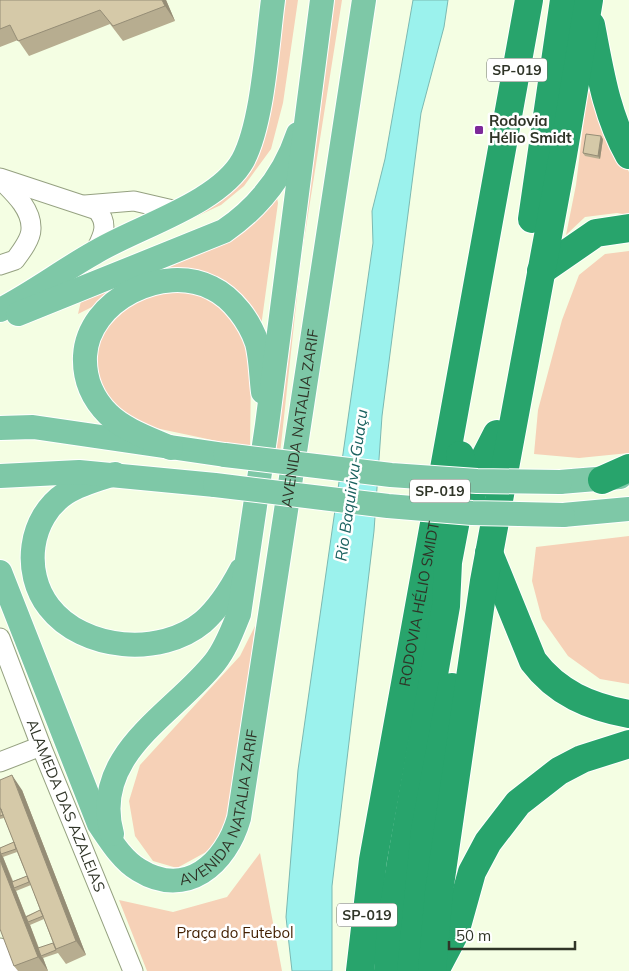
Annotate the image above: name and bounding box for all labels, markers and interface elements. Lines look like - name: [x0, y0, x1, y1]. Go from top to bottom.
- road number: SP-019: [487, 58, 547, 82]
- place label: Rodovia Hélio Smidt: [489, 111, 572, 147]
- marker: Rodovia Hélio Smidt: [473, 124, 485, 136]
- street label: AVENIDA NATALIA ZARIF: [277, 328, 323, 509]
- water label: Rio Baquirivu-Guaçu: [330, 408, 372, 562]
- road number: SP-019: [410, 480, 470, 502]
- street label: RODOVIA HÉLIO SMIDT: [395, 520, 443, 688]
- street label: ALAMEDA DAS AZALEIAS: [23, 716, 110, 895]
- street label: AVENIDA NATALIA ZARIF: [177, 728, 261, 889]
- road number: SP-019: [337, 904, 397, 926]
- scale bar: [449, 918, 575, 950]
- park label: Praça do Futebol: [176, 923, 294, 942]
- text: 50 m: [456, 926, 491, 945]

